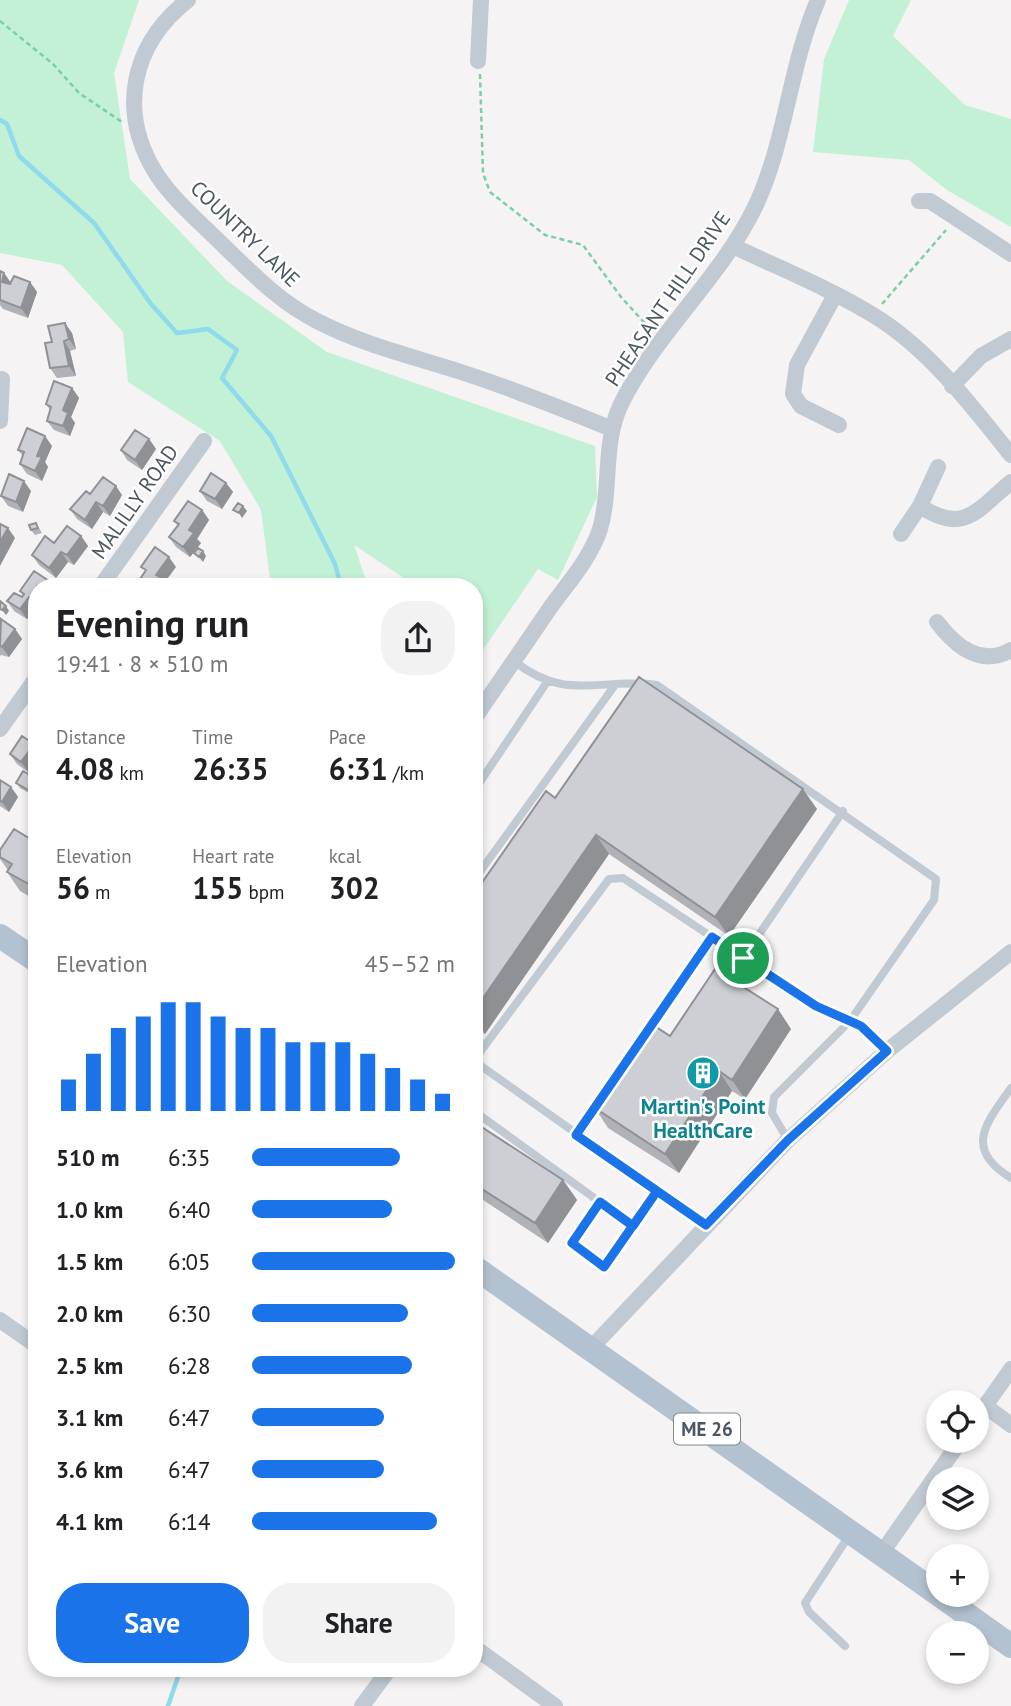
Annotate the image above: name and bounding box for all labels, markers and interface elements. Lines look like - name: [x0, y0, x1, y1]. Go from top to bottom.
- street label: COUNTRY LANE: [185, 175, 306, 293]
- street label: PHEASANT HILL DRIVE: [599, 206, 736, 391]
- street label: MALILLY ROAD: [85, 439, 184, 564]
- text: Evening run: [56, 598, 249, 647]
- button: share: [381, 601, 455, 675]
- text: 19:41 · 8 × 510 m: [56, 649, 228, 678]
- text: Distance: [56, 725, 126, 749]
- text: Time: [192, 725, 233, 749]
- text: Pace: [329, 725, 366, 749]
- text: 4.08: [56, 749, 114, 788]
- text: 26:35: [192, 749, 268, 788]
- text: 6:31: [329, 749, 388, 788]
- text: km: [114, 761, 144, 785]
- text: /km: [388, 761, 424, 785]
- text: Elevation: [56, 844, 132, 868]
- text: Heart rate: [192, 844, 274, 868]
- text: kcal: [329, 844, 361, 868]
- text: 56: [56, 868, 90, 907]
- text: 155: [192, 868, 243, 907]
- text: 302: [329, 868, 380, 907]
- text: m: [90, 880, 111, 904]
- text: bpm: [243, 880, 284, 904]
- pin: [713, 928, 773, 988]
- icon: arrive: [724, 939, 762, 977]
- text: Elevation: [56, 949, 148, 978]
- text: 45–52 m: [365, 949, 455, 978]
- building icon: Martin's Point HealthCare: [684, 1054, 722, 1092]
- place label: Martin's Point HealthCare: [641, 1093, 766, 1144]
- text: 510 m: [56, 1143, 119, 1172]
- text: 6:35: [168, 1143, 211, 1172]
- text: 1.0 km: [56, 1195, 123, 1224]
- text: 6:40: [168, 1195, 211, 1224]
- text: 1.5 km: [56, 1247, 123, 1276]
- text: 6:05: [168, 1247, 211, 1276]
- text: 2.0 km: [56, 1299, 123, 1328]
- text: 6:30: [168, 1299, 211, 1328]
- text: 2.5 km: [56, 1351, 123, 1380]
- text: 6:28: [168, 1351, 211, 1380]
- map controls: [926, 1390, 989, 1684]
- button: locate: [926, 1390, 989, 1453]
- text: 3.1 km: [56, 1403, 123, 1432]
- text: 6:47: [168, 1403, 211, 1432]
- road number: ME 26: [674, 1414, 740, 1444]
- text: 3.6 km: [56, 1455, 123, 1484]
- text: 6:47: [168, 1455, 211, 1484]
- button: layers: [926, 1467, 989, 1530]
- text: 4.1 km: [56, 1507, 123, 1536]
- text: 6:14: [168, 1507, 211, 1536]
- button: +: [926, 1544, 989, 1607]
- button: Save: [56, 1583, 249, 1663]
- button: Share: [263, 1583, 455, 1663]
- button: −: [926, 1621, 989, 1684]

